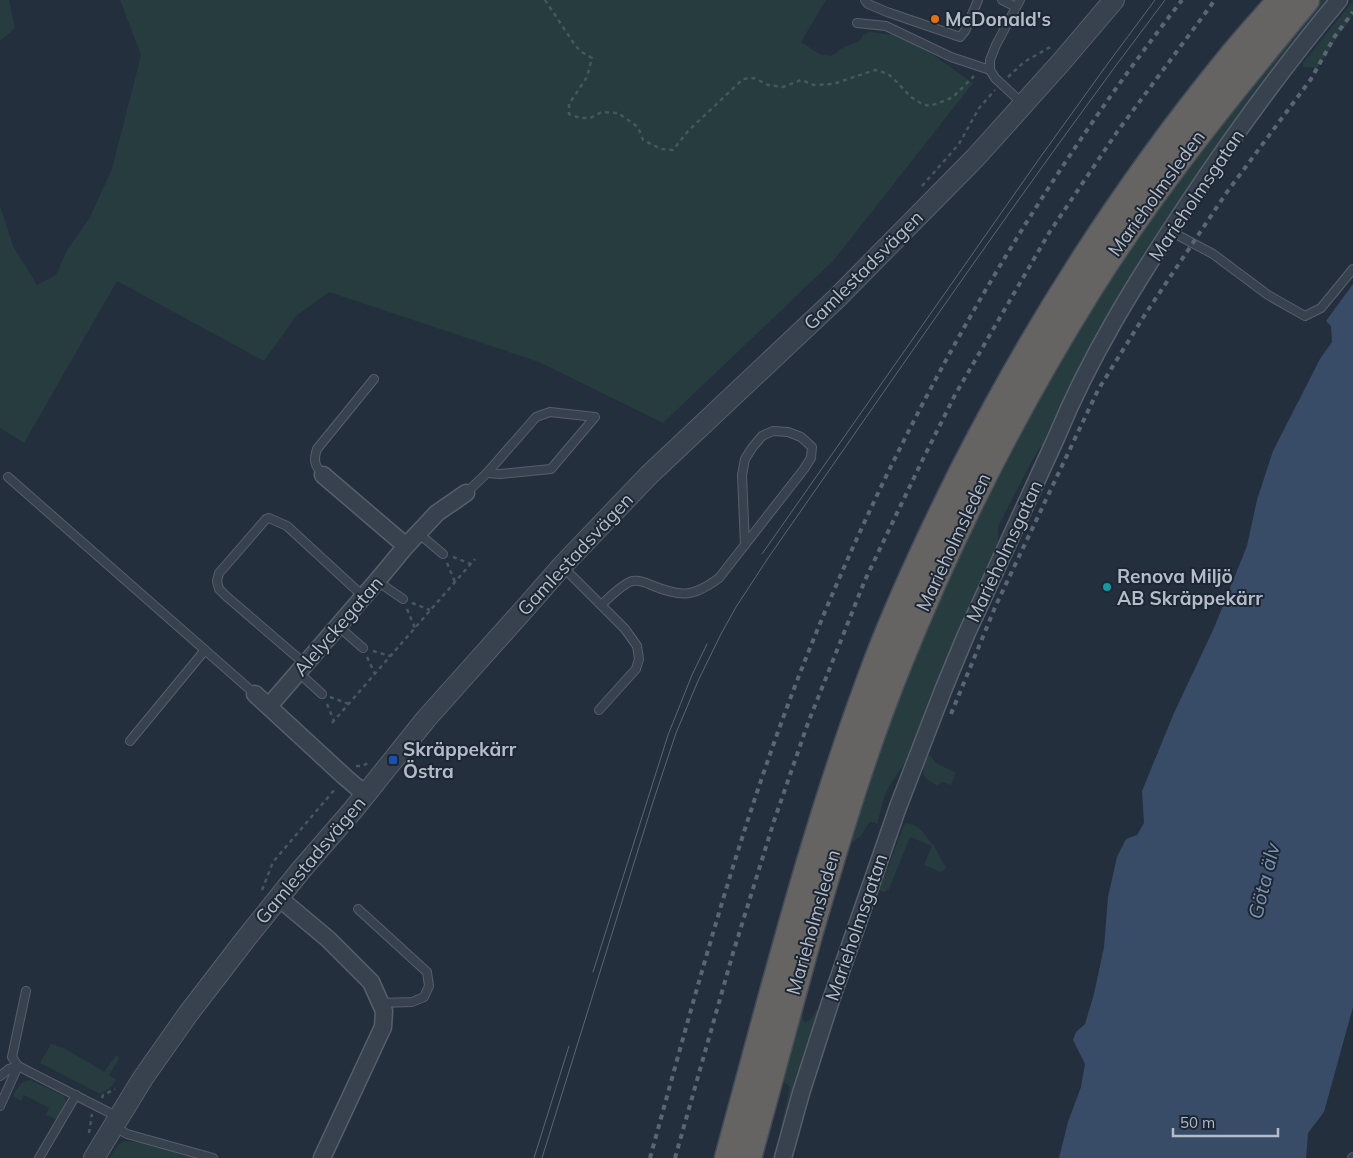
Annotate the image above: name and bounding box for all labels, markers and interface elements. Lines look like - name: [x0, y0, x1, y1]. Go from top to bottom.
- place label: McDonald's: [945, 7, 1051, 31]
- marker: McDonald's: [929, 13, 941, 25]
- street label: Marieholmsgatan: [1143, 124, 1249, 266]
- street label: Marieholmsleden: [1102, 125, 1210, 261]
- street label: Gamlestadsvägen: [798, 205, 928, 335]
- street label: Marieholmsleden: [910, 469, 996, 615]
- street label: Marieholmsgatan: [961, 476, 1047, 626]
- street label: Gamlestadsvägen: [512, 488, 638, 620]
- place label: Renova Miljö AB Skräppekärr: [1117, 564, 1263, 610]
- street label: Alelyckegatan: [288, 571, 388, 681]
- marker: Renova Miljö AB Skräppekärr: [1101, 581, 1113, 593]
- place label: Skräppekärr Östra: [403, 737, 517, 783]
- marker: Skräppekärr Östra: [387, 754, 399, 766]
- street label: Gamlestadsvägen: [250, 791, 370, 929]
- water label: Göta älv: [1242, 839, 1285, 922]
- street label: Marieholmsleden: [781, 847, 845, 997]
- street label: Marieholmsgatan: [820, 850, 892, 1004]
- scale bar: [1173, 1106, 1278, 1138]
- text: 50 m: [1180, 1113, 1215, 1132]

